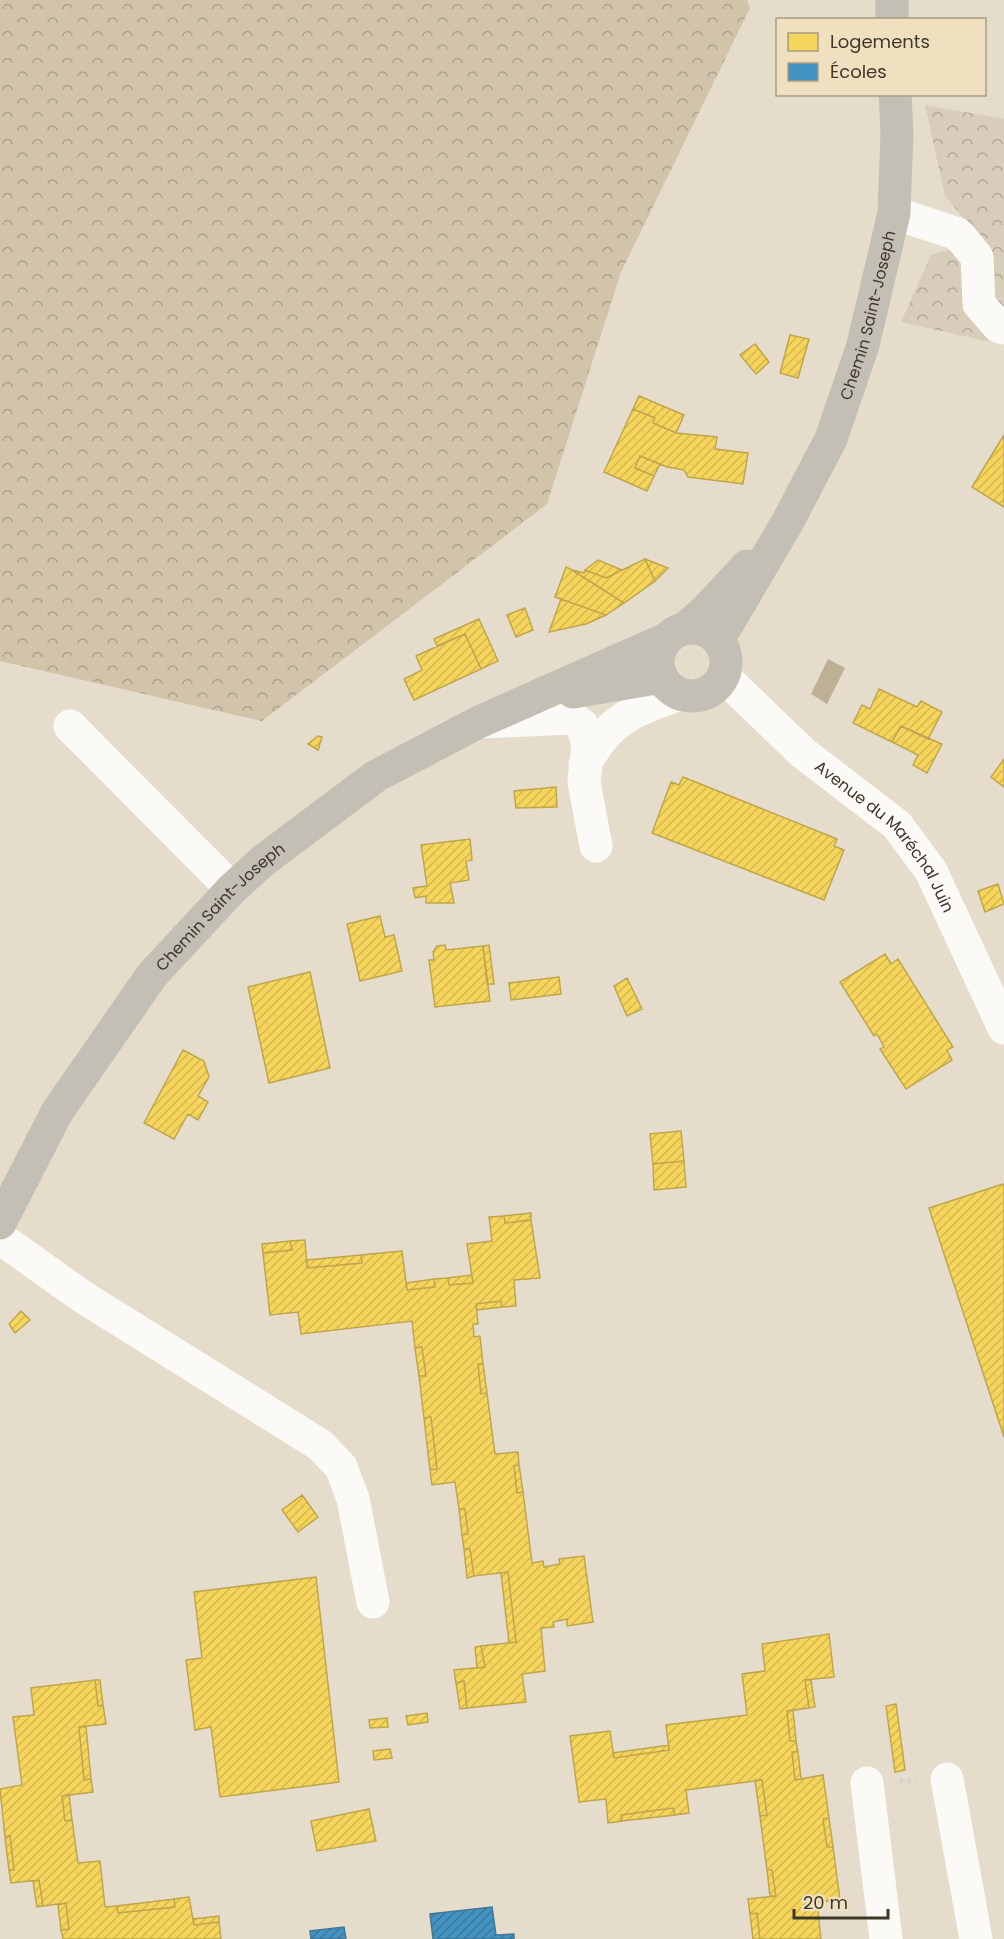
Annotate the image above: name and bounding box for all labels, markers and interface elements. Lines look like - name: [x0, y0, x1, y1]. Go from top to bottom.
- legend: [776, 18, 986, 96]
- text: Logements: [830, 29, 930, 54]
- text: Écoles: [830, 59, 887, 84]
- street label: Chemin Saint-Joseph: [834, 228, 902, 403]
- street label: Avenue du Maréchal Juin: [810, 755, 960, 916]
- street label: Chemin Saint-Joseph: [150, 837, 290, 976]
- scale bar: [794, 1882, 888, 1920]
- text: 20 m: [803, 1890, 848, 1915]

